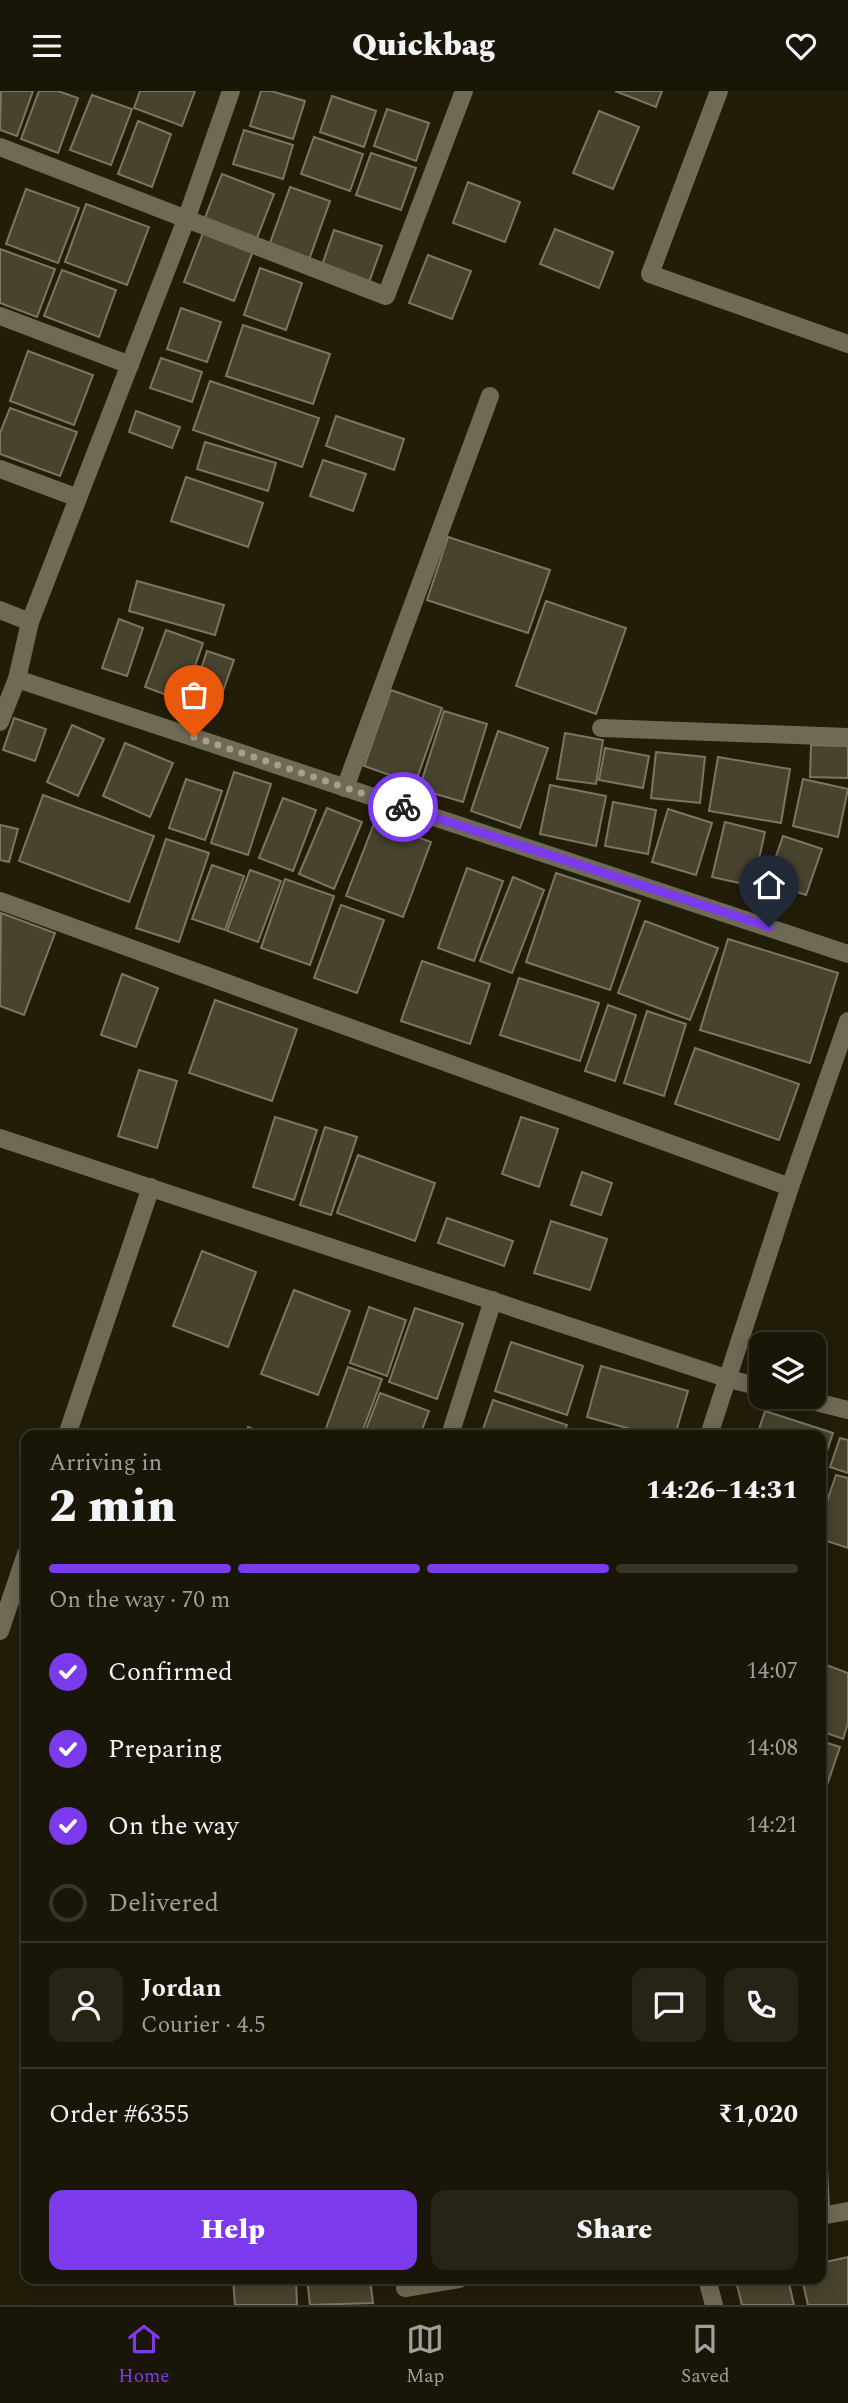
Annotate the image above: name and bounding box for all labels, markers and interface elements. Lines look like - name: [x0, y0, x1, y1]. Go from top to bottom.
- text: Quickbag: [352, 21, 496, 70]
- icon: menu: [28, 27, 66, 65]
- icon: heart: [782, 27, 820, 65]
- pin: [164, 665, 224, 737]
- icon: bag: [175, 676, 213, 714]
- courier: [368, 772, 438, 842]
- icon: bike: [384, 788, 422, 826]
- pin: [739, 855, 799, 927]
- icon: home: [750, 866, 788, 904]
- map controls: [749, 1332, 826, 1409]
- button: layers: [749, 1332, 826, 1409]
- text: Arriving in: [49, 1446, 162, 1481]
- text: 14:26–14:31: [646, 1470, 798, 1510]
- text: 2 min: [49, 1472, 176, 1542]
- text: On the way · 70 m: [49, 1583, 230, 1618]
- text: Confirmed: [108, 1652, 233, 1692]
- icon: check: [49, 1653, 87, 1691]
- text: 14:07: [746, 1654, 798, 1689]
- text: Preparing: [108, 1729, 222, 1769]
- icon: check: [49, 1730, 87, 1768]
- text: 14:08: [746, 1731, 798, 1766]
- text: On the way: [108, 1806, 239, 1846]
- icon: check: [49, 1807, 87, 1845]
- text: 14:21: [746, 1808, 798, 1843]
- text: Delivered: [108, 1883, 219, 1923]
- button: person: [49, 1968, 123, 2042]
- text: Jordan: [141, 1968, 222, 2008]
- button: chat: [632, 1968, 706, 2042]
- button: phone: [724, 1968, 798, 2042]
- text: Courier · 4.5: [141, 2008, 266, 2043]
- text: Order #6355: [49, 2094, 189, 2134]
- text: ₹1,020: [718, 2094, 798, 2134]
- button: Help: [49, 2190, 417, 2270]
- button: Share: [431, 2190, 798, 2270]
- tab: Home: [118, 2320, 169, 2391]
- tab: Map: [406, 2320, 444, 2391]
- tab: Saved: [681, 2320, 730, 2391]

